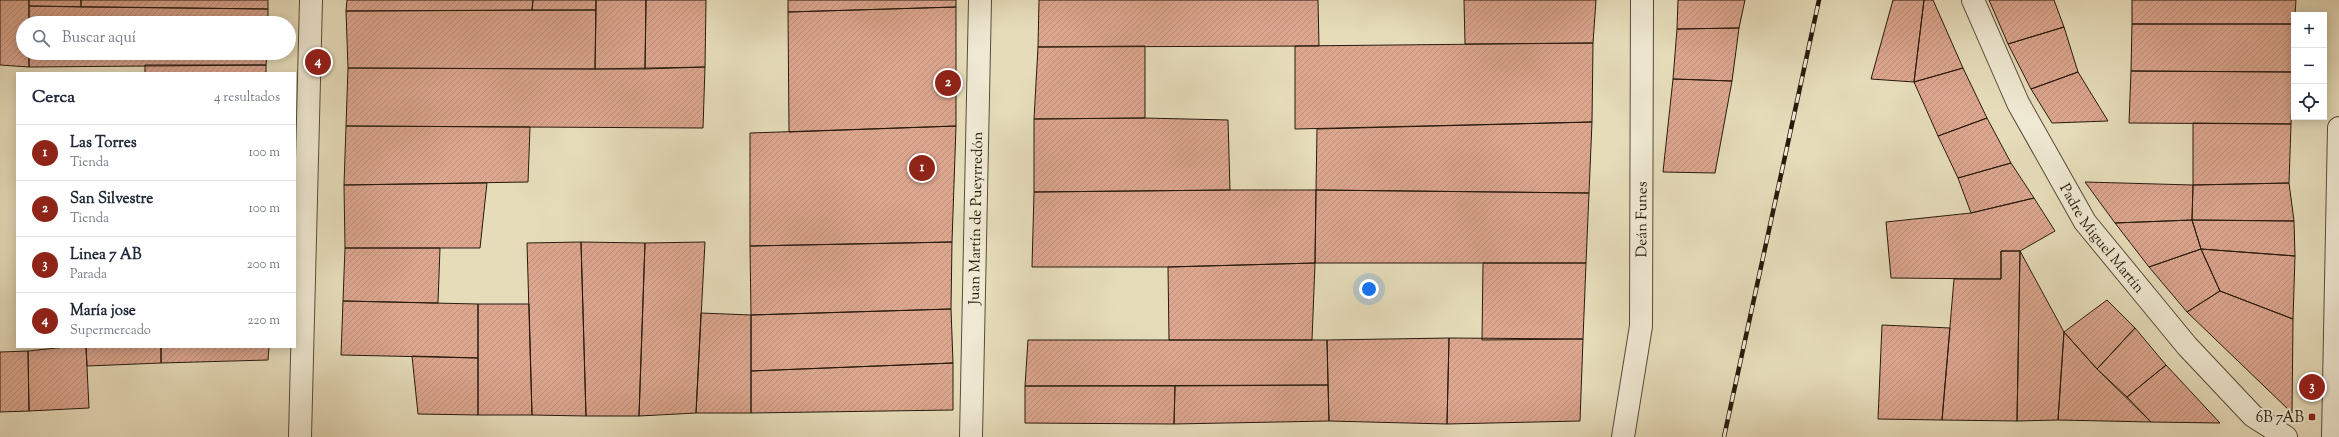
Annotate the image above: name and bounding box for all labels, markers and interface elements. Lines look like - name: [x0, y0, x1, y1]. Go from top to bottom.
- map controls: [2291, 12, 2327, 120]
- button: +: [2291, 12, 2327, 48]
- search box: [16, 16, 296, 60]
- icon: search: [30, 27, 52, 49]
- text: Buscar aquí: [62, 28, 136, 49]
- pin: 4: [305, 47, 331, 77]
- button: −: [2291, 48, 2327, 84]
- pin: 2: [935, 68, 961, 98]
- button: locate: [2291, 84, 2327, 120]
- text: Cerca: [32, 86, 75, 110]
- text: 4 resultados: [214, 89, 280, 107]
- street label: Juan Martín de Pueyrredón: [965, 131, 989, 306]
- text: Las Torres: [70, 133, 137, 154]
- text: 1: [43, 144, 47, 162]
- text: 100 m: [248, 144, 280, 162]
- pin: 1: [909, 153, 935, 183]
- text: Tienda: [70, 154, 109, 172]
- street label: Padre Miguel Martín: [2053, 180, 2149, 298]
- street label: Deán Funes: [1632, 181, 1653, 258]
- text: San Silvestre: [70, 189, 153, 210]
- text: 2: [42, 200, 48, 218]
- text: 100 m: [248, 200, 280, 218]
- text: Tienda: [70, 210, 109, 228]
- text: Linea 7 AB: [70, 245, 141, 266]
- text: 3: [42, 256, 48, 274]
- text: 200 m: [247, 256, 280, 274]
- text: Parada: [70, 266, 107, 284]
- your location: [1359, 279, 1379, 299]
- text: María jose: [70, 301, 136, 322]
- text: 4: [42, 312, 48, 330]
- text: 220 m: [247, 312, 280, 330]
- text: Supermercado: [70, 322, 151, 340]
- pin: 3: [2299, 372, 2325, 402]
- place label: 6B 7AB: [2256, 408, 2305, 429]
- marker: 6B 7AB: [2307, 412, 2317, 422]

